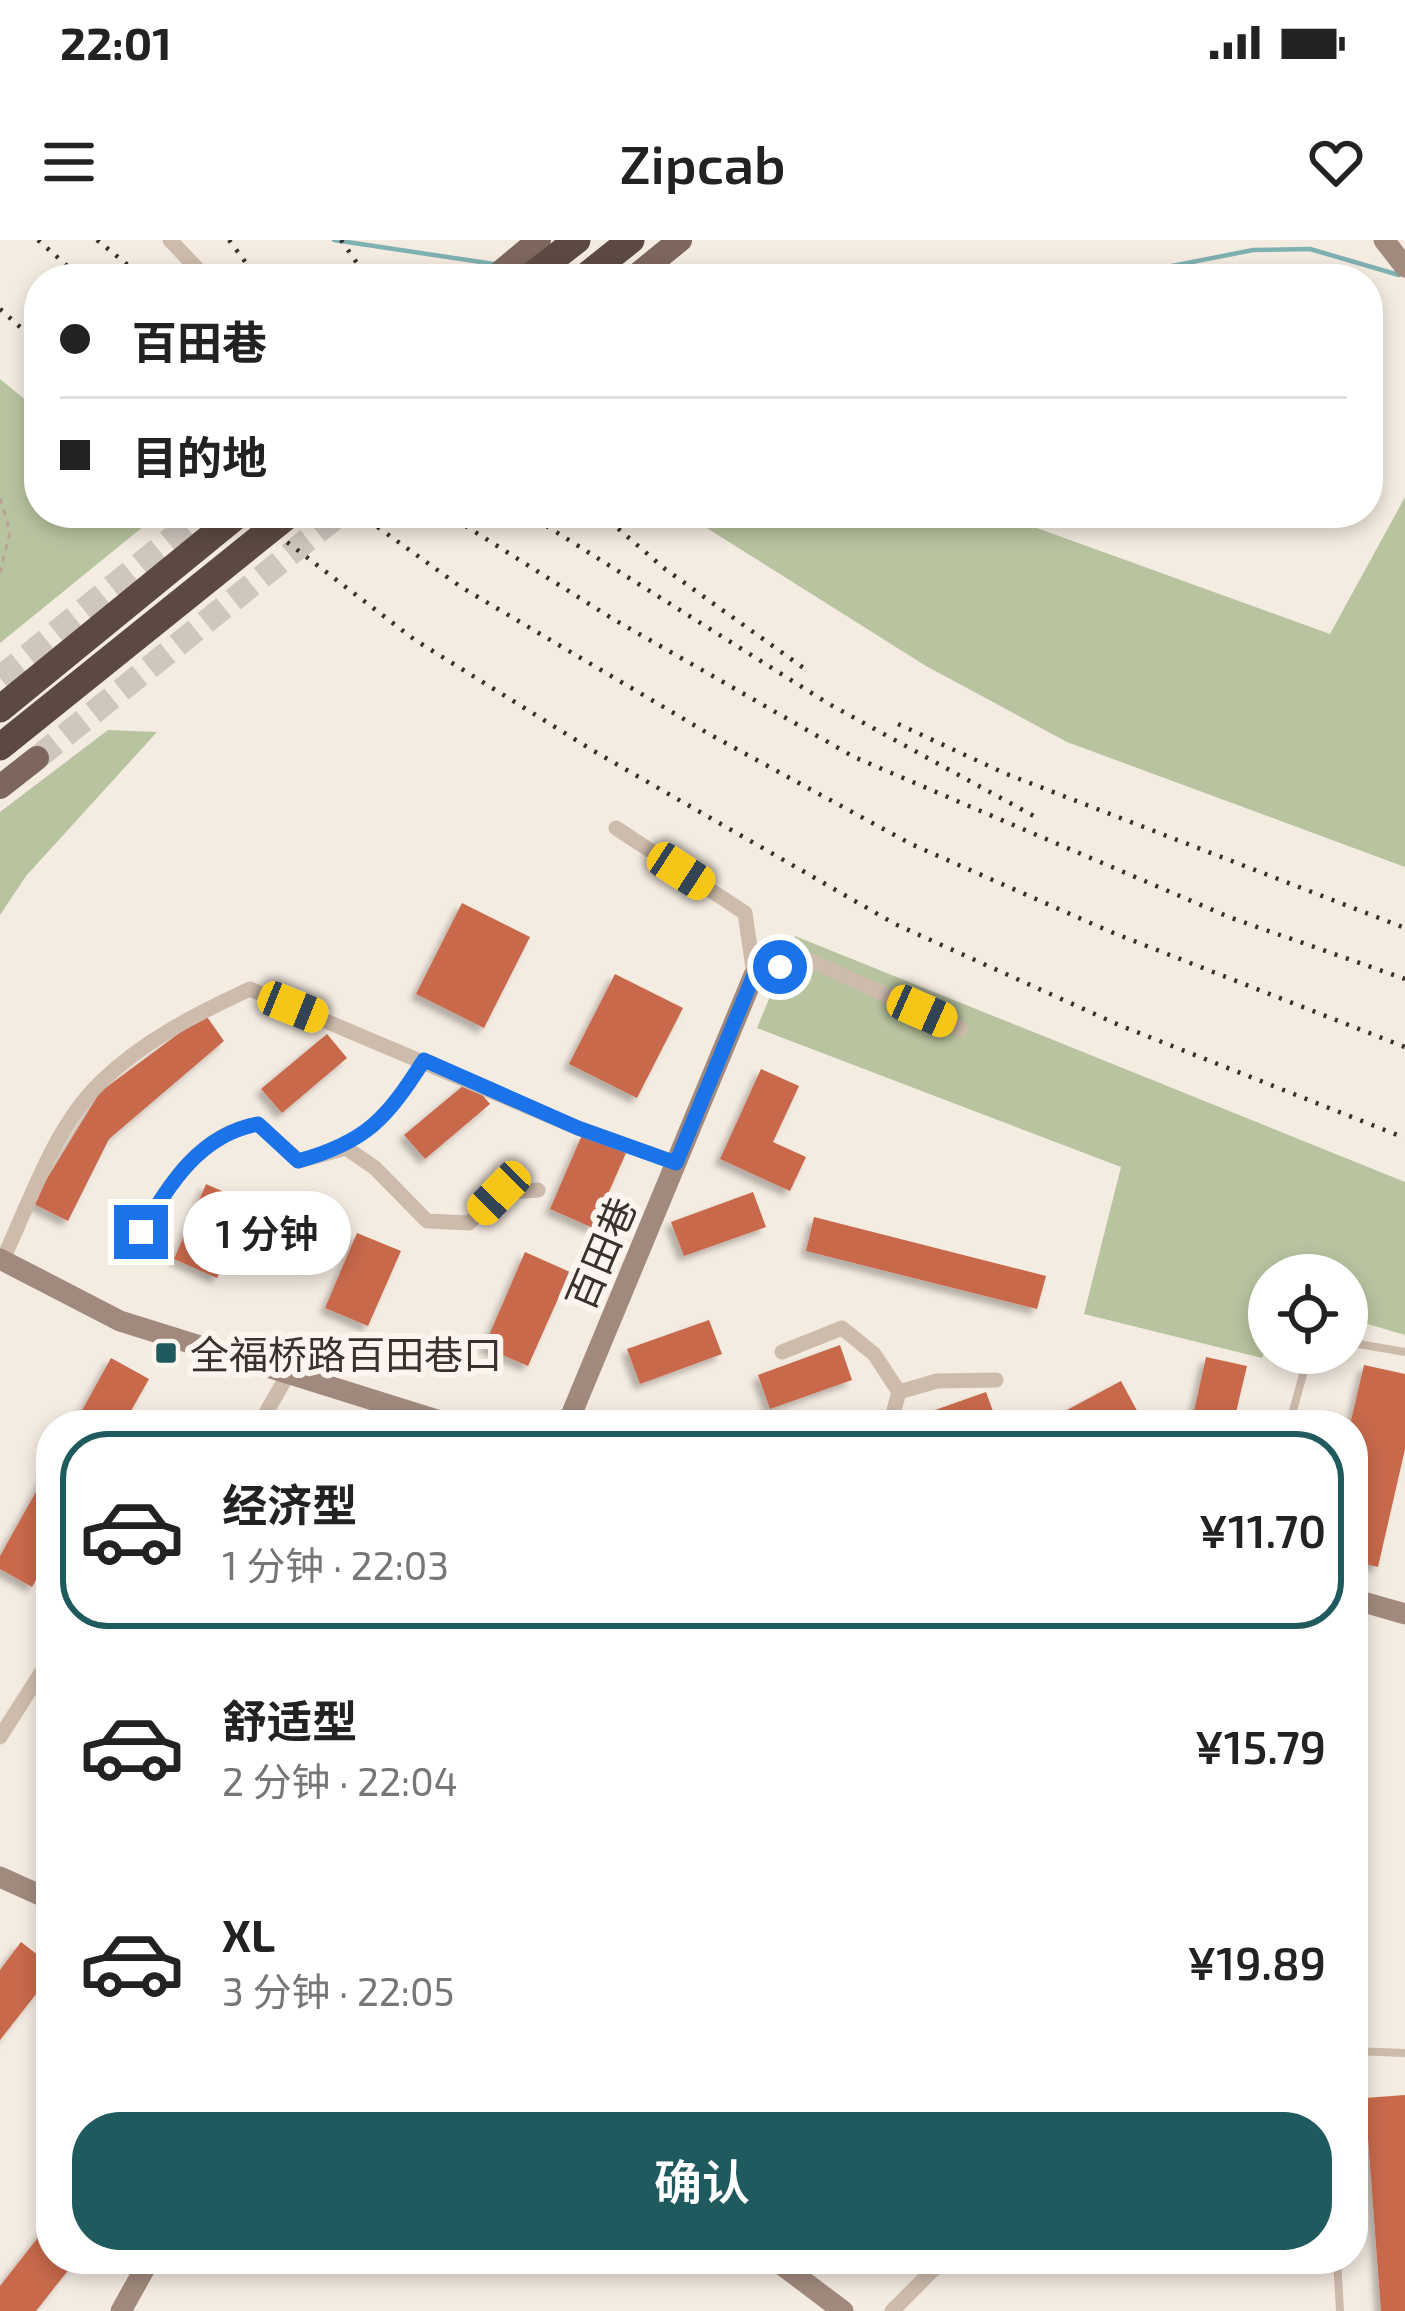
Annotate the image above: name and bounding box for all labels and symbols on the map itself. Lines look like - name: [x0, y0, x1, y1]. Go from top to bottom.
- car: [641, 836, 721, 906]
- route start: [753, 940, 807, 994]
- car: [253, 977, 333, 1037]
- car: [882, 980, 962, 1042]
- car: [461, 1155, 537, 1231]
- callout: 1 分钟: [183, 1190, 351, 1274]
- street label: 百田巷: [556, 1190, 644, 1316]
- route end: [114, 1205, 168, 1259]
- place label: 全福桥路百田巷口: [190, 1330, 502, 1377]
- marker: 全福桥路百田巷口: [153, 1340, 179, 1366]

